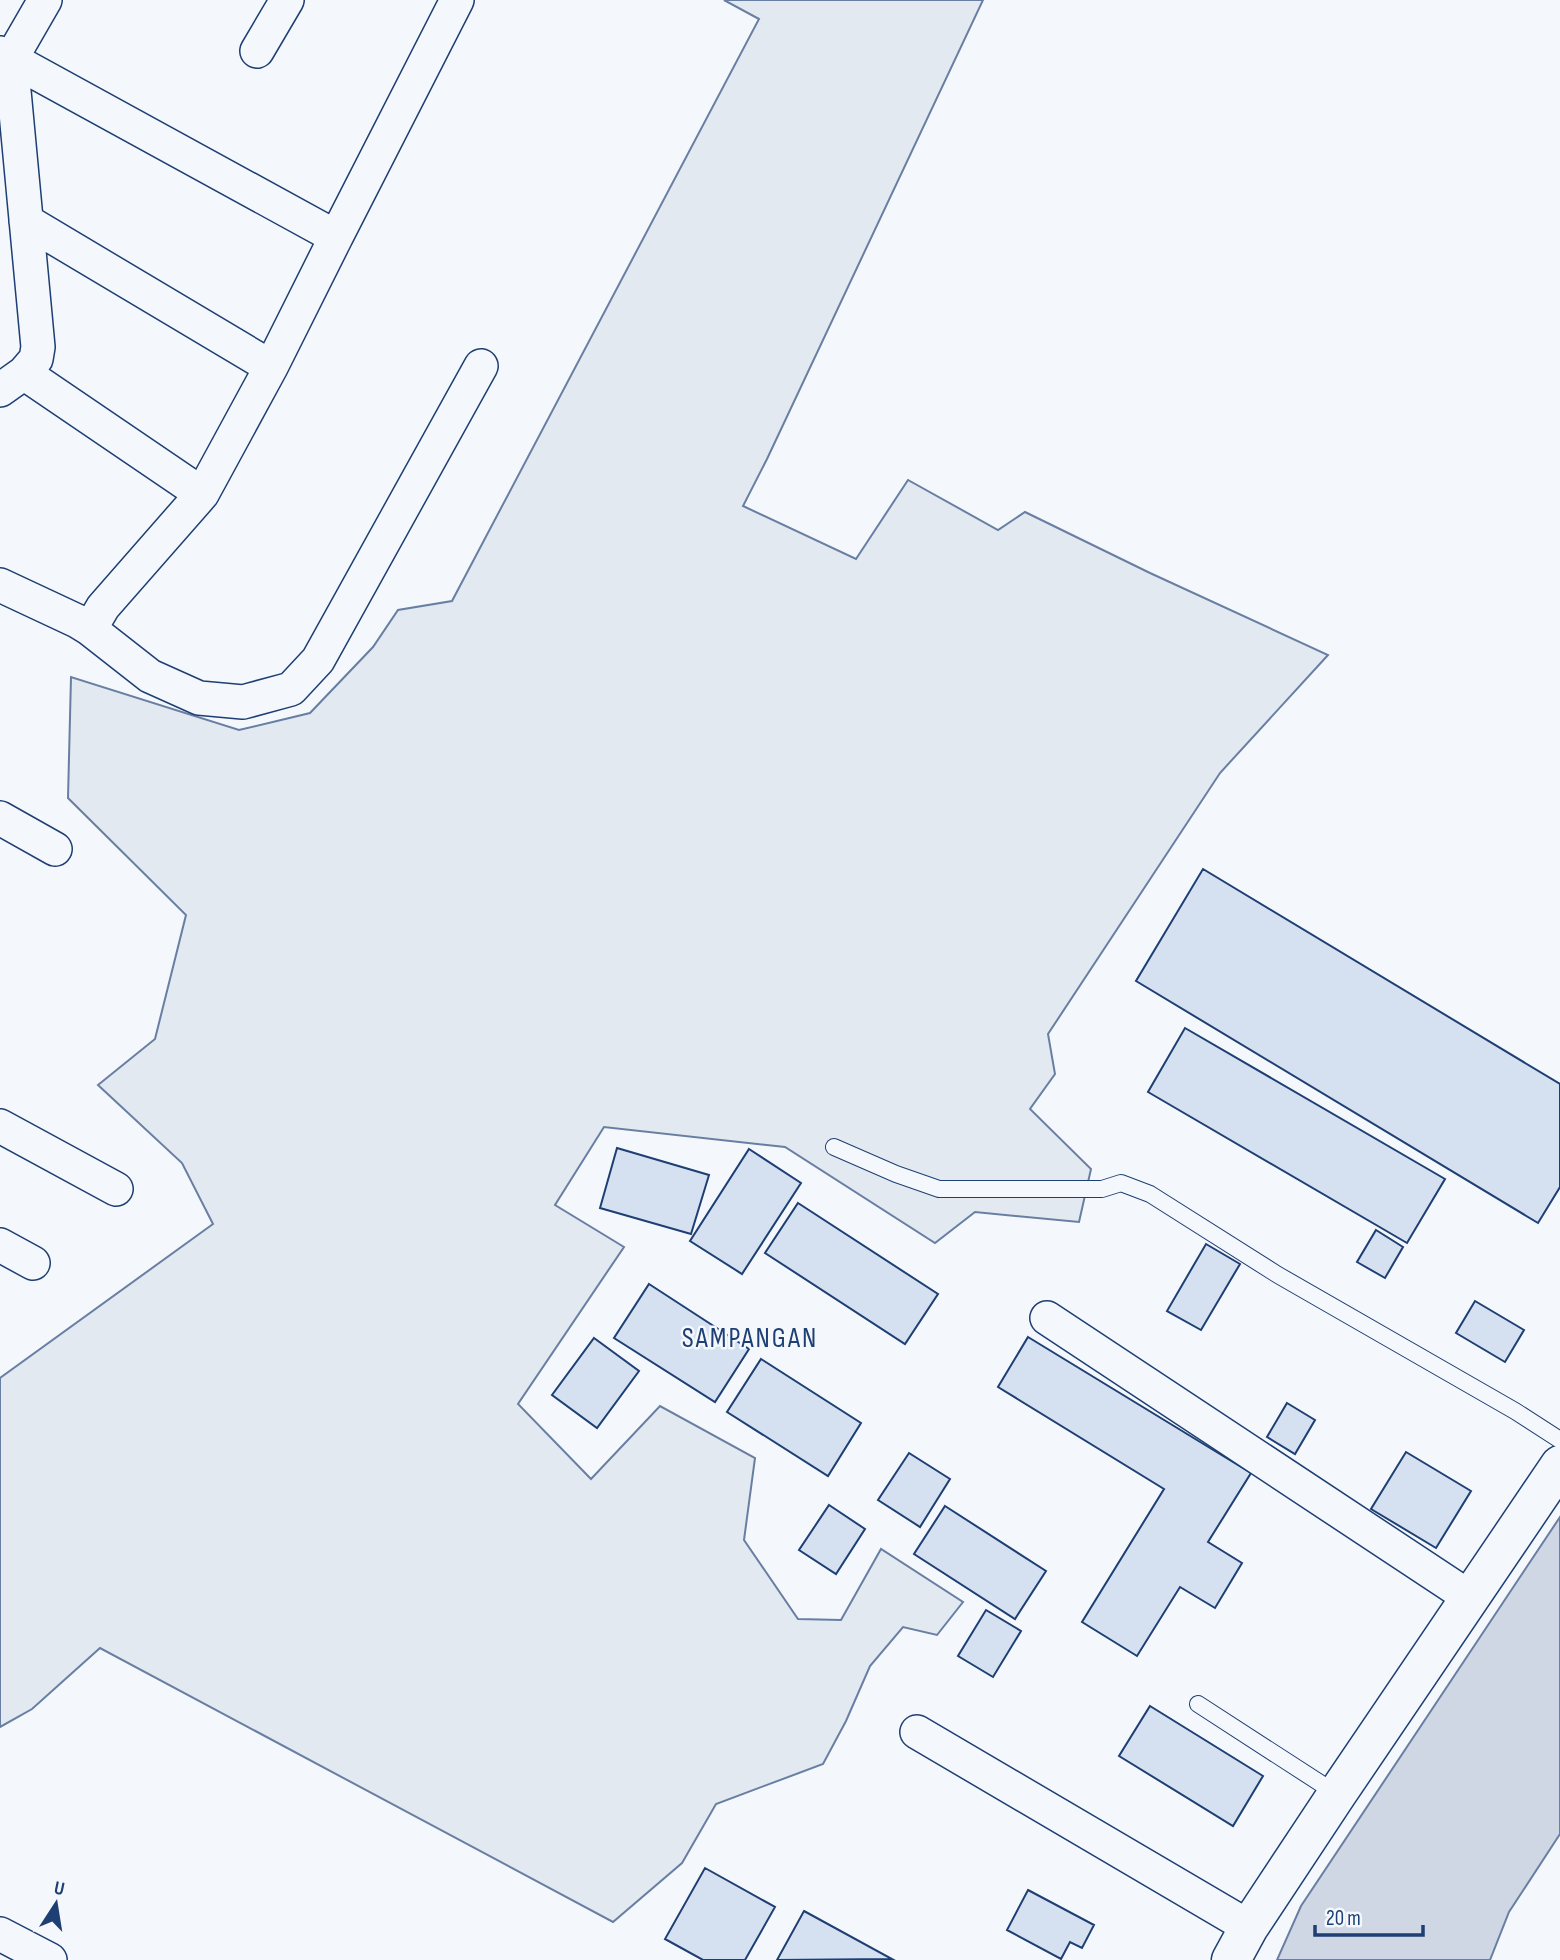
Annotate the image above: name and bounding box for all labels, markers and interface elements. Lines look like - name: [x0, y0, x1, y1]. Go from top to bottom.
- district label: SAMPANGAN: [682, 1322, 818, 1355]
- north arrow: [21, 1869, 91, 1939]
- text: U: [52, 1877, 66, 1901]
- scale bar: [1315, 1894, 1424, 1938]
- text: 20 m: [1326, 1906, 1361, 1931]

